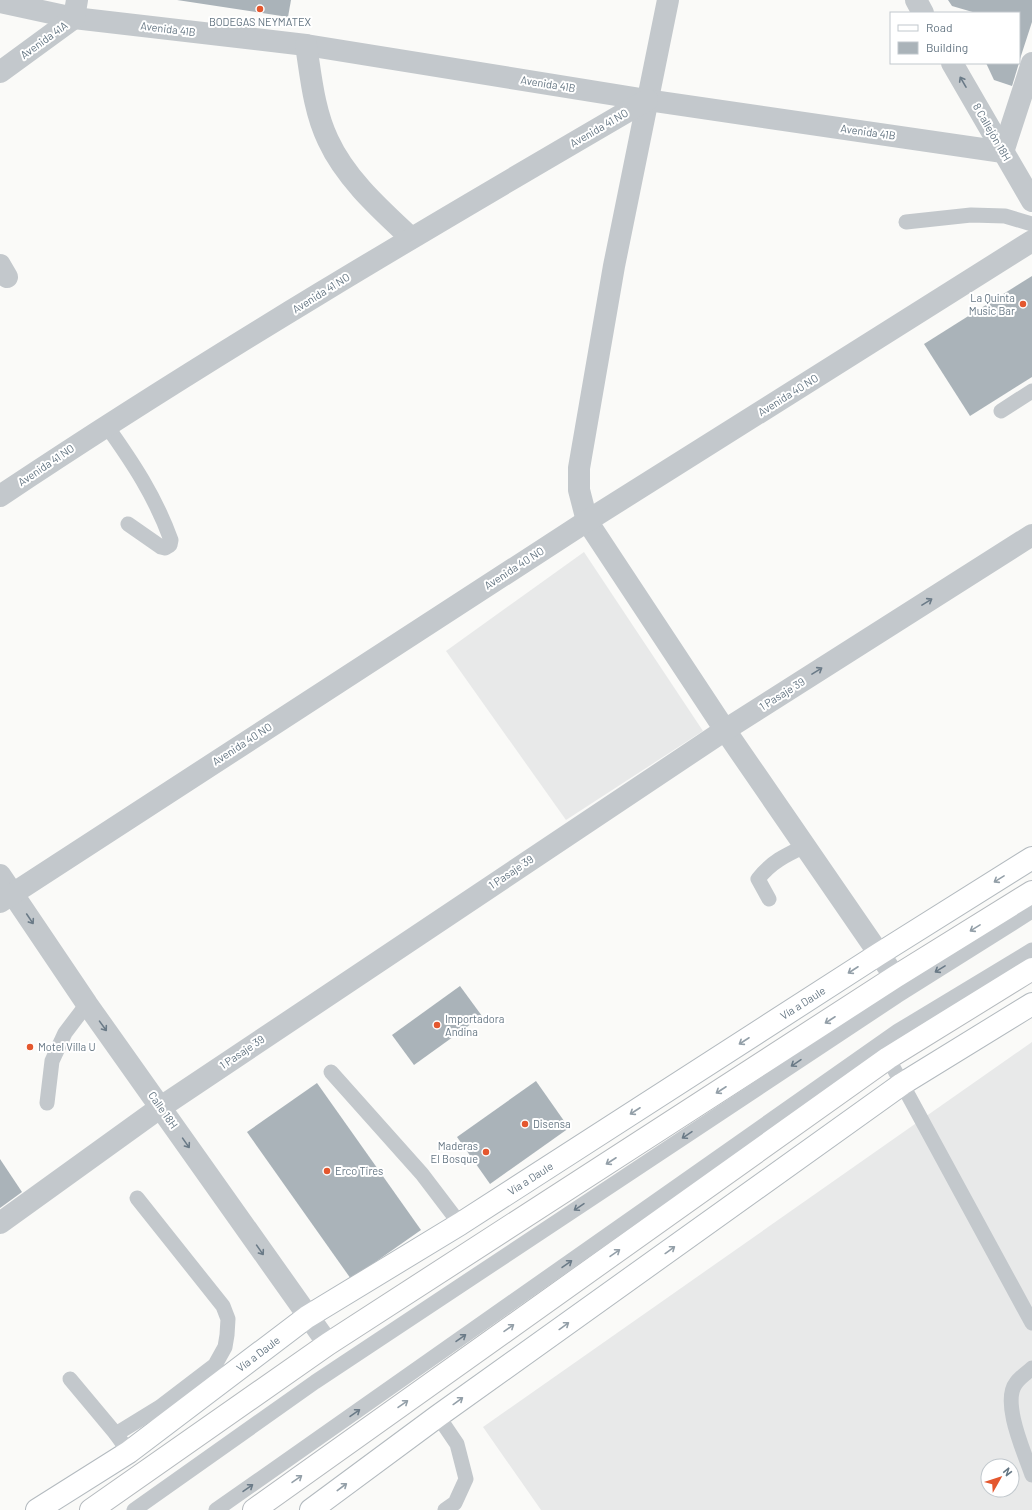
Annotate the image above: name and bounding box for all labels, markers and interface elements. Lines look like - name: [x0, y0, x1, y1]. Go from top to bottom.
- marker: BODEGAS NEYMATEX: [255, 4, 265, 14]
- legend: [890, 12, 1020, 64]
- place label: BODEGAS NEYMATEX: [209, 15, 312, 28]
- street label: Avenida 41A: [17, 18, 70, 61]
- street label: Avenida 41B: [140, 19, 197, 38]
- text: Road: [926, 20, 953, 34]
- text: Building: [926, 40, 968, 54]
- street label: Avenida 41B: [520, 73, 577, 94]
- one-way arrow: [958, 76, 966, 88]
- street label: 8 Callejón 18H: [971, 101, 1014, 163]
- street label: Avenida 41 NO: [567, 106, 630, 150]
- street label: Avenida 41B: [840, 121, 897, 142]
- street label: Avenida 41 NO: [290, 270, 352, 315]
- place label: La Quinta Music Bar: [969, 291, 1015, 317]
- marker: La Quinta Music Bar: [1018, 299, 1028, 309]
- street label: Avenida 40 NO: [755, 371, 820, 418]
- street label: Avenida 41 NO: [15, 441, 77, 488]
- street label: Avenida 40 NO: [481, 543, 546, 592]
- one-way arrow: [921, 598, 932, 606]
- one-way arrow: [811, 667, 823, 675]
- street label: 1 Pasaje 39: [757, 674, 807, 713]
- street label: Avenida 40 NO: [209, 719, 274, 768]
- street label: 1 Pasaje 39: [486, 852, 536, 891]
- one-way arrow: [994, 875, 1005, 883]
- one-way arrow: [26, 913, 34, 924]
- one-way arrow: [969, 924, 981, 932]
- one-way arrow: [935, 965, 946, 973]
- one-way arrow: [848, 966, 859, 975]
- street label: Vía a Daule: [777, 983, 828, 1022]
- place label: Importadora Andina: [445, 1012, 504, 1038]
- one-way arrow: [825, 1016, 836, 1024]
- one-way arrow: [99, 1020, 107, 1031]
- marker: Importadora Andina: [432, 1020, 442, 1030]
- street label: 1 Pasaje 39: [217, 1032, 267, 1071]
- one-way arrow: [739, 1037, 750, 1045]
- place label: Motel Villa U: [38, 1040, 96, 1053]
- marker: Motel Villa U: [25, 1042, 35, 1052]
- one-way arrow: [791, 1059, 802, 1067]
- one-way arrow: [715, 1086, 726, 1095]
- street label: Calle 18H: [146, 1089, 181, 1131]
- one-way arrow: [629, 1108, 641, 1116]
- place label: Disensa: [533, 1117, 571, 1130]
- marker: Disensa: [520, 1119, 530, 1129]
- one-way arrow: [682, 1131, 693, 1139]
- one-way arrow: [182, 1138, 190, 1149]
- place label: Maderas El Bosque: [431, 1139, 478, 1165]
- marker: Maderas El Bosque: [481, 1147, 491, 1157]
- one-way arrow: [606, 1157, 617, 1165]
- street label: Vía a Daule: [505, 1159, 555, 1198]
- place label: Erco Tires: [335, 1164, 383, 1177]
- marker: Erco Tires: [322, 1166, 332, 1176]
- one-way arrow: [574, 1203, 585, 1211]
- one-way arrow: [256, 1244, 264, 1255]
- one-way arrow: [664, 1246, 675, 1254]
- one-way arrow: [609, 1249, 620, 1257]
- one-way arrow: [562, 1259, 573, 1268]
- one-way arrow: [558, 1322, 569, 1330]
- one-way arrow: [503, 1324, 514, 1332]
- street label: Vía a Daule: [234, 1333, 282, 1374]
- one-way arrow: [455, 1334, 466, 1342]
- one-way arrow: [452, 1397, 463, 1405]
- one-way arrow: [398, 1400, 409, 1408]
- one-way arrow: [349, 1409, 360, 1417]
- north arrow: [980, 1458, 1020, 1498]
- text: N: [1001, 1464, 1016, 1478]
- one-way arrow: [292, 1475, 303, 1483]
- one-way arrow: [336, 1483, 347, 1491]
- one-way arrow: [242, 1484, 253, 1492]

